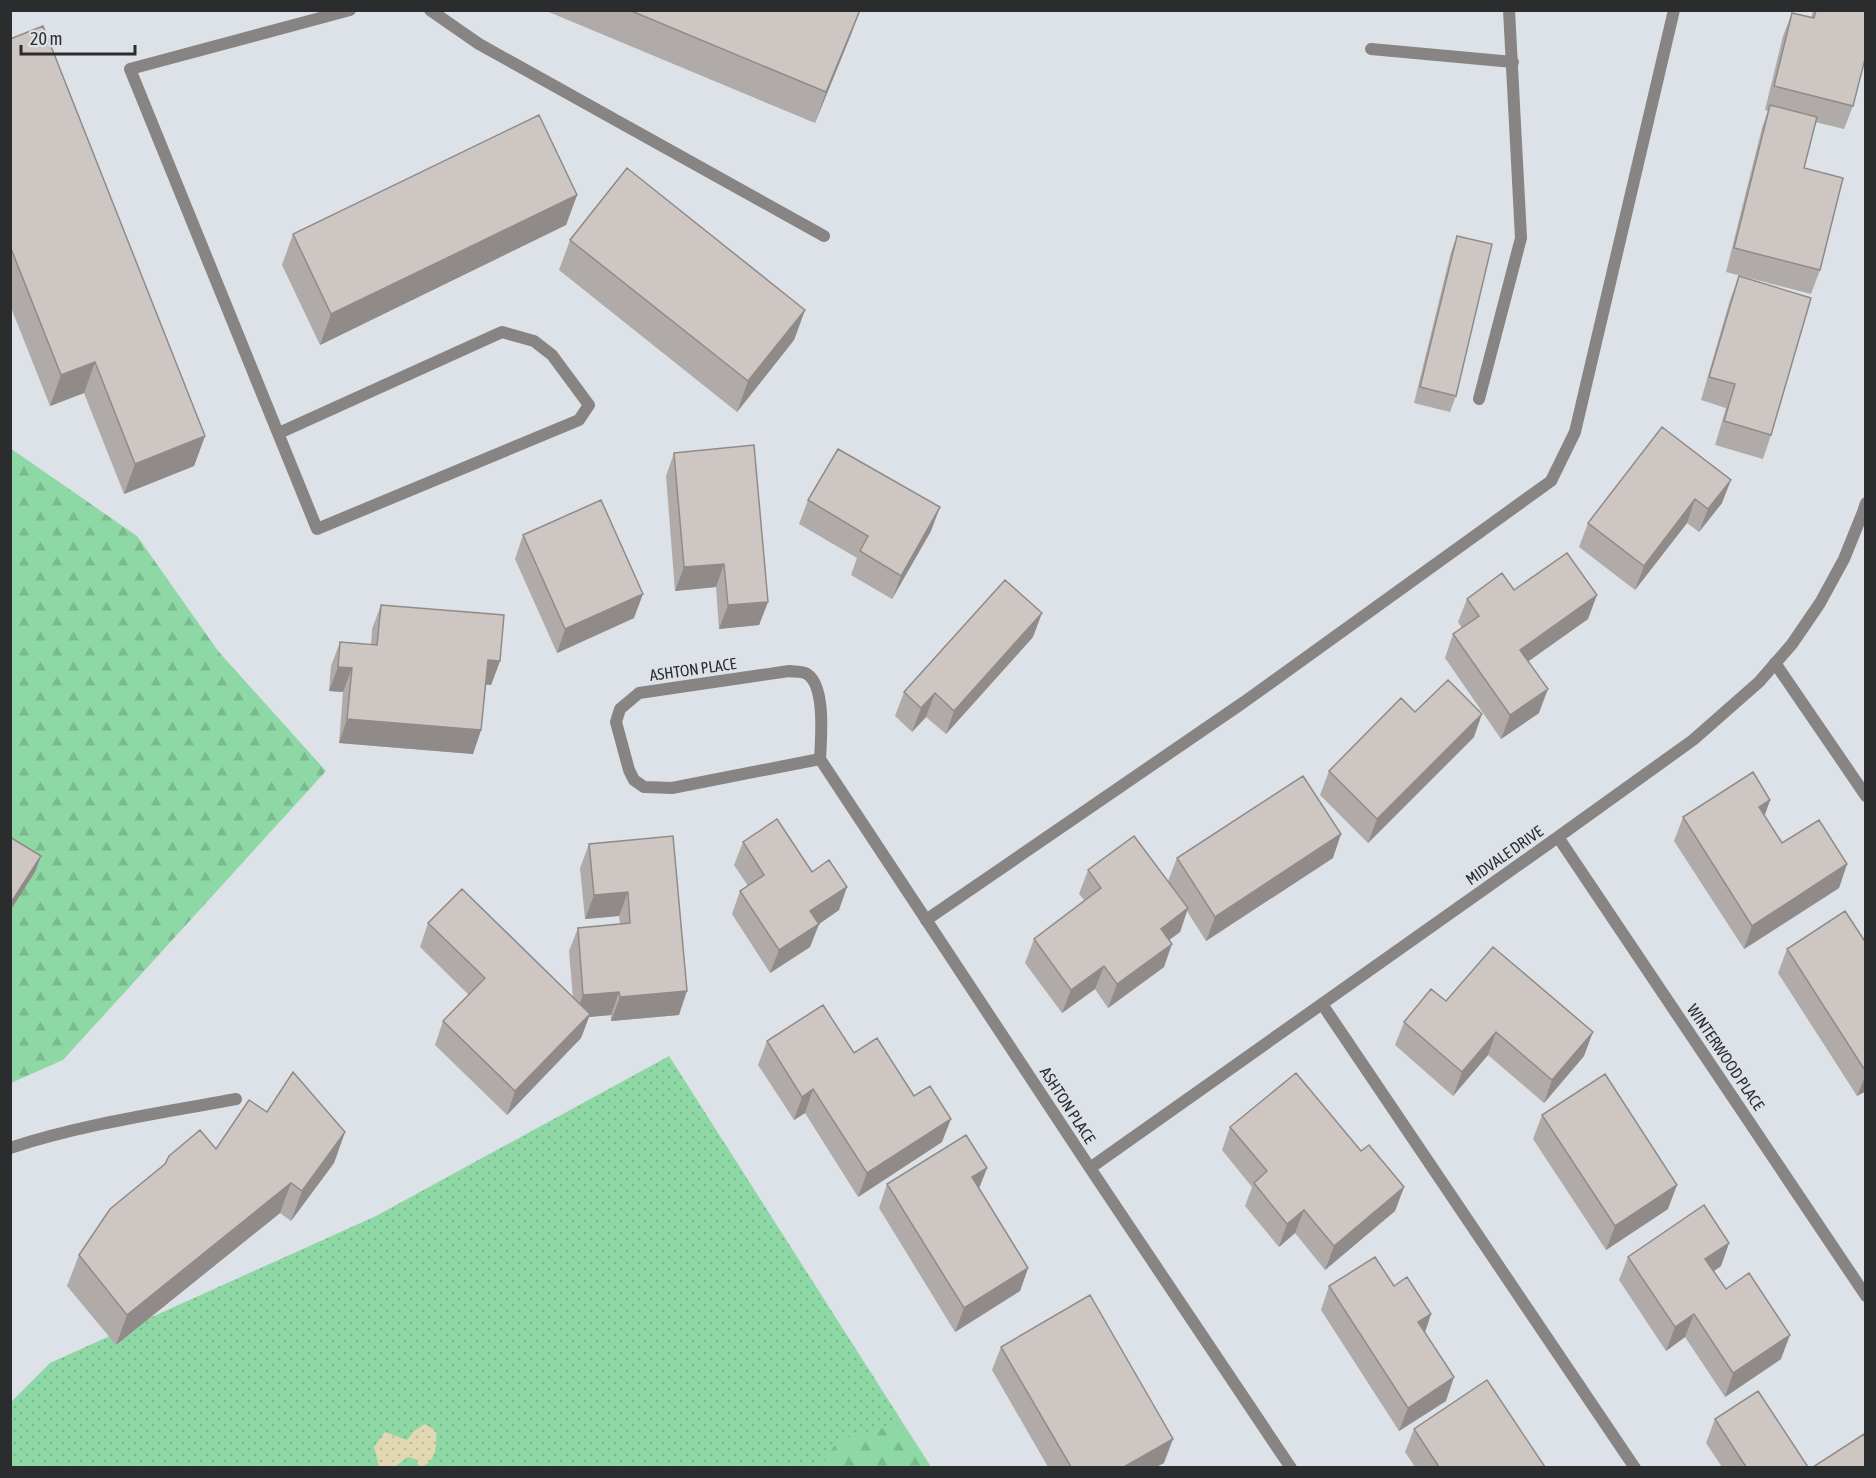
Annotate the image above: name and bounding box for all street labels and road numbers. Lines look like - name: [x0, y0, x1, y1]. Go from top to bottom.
- street label: ASHTON PLACE: [648, 654, 738, 684]
- street label: MIDVALE DRIVE: [1462, 822, 1546, 888]
- street label: WINTERWOOD PLACE: [1684, 1001, 1768, 1114]
- street label: ASHTON PLACE: [1037, 1063, 1099, 1147]

